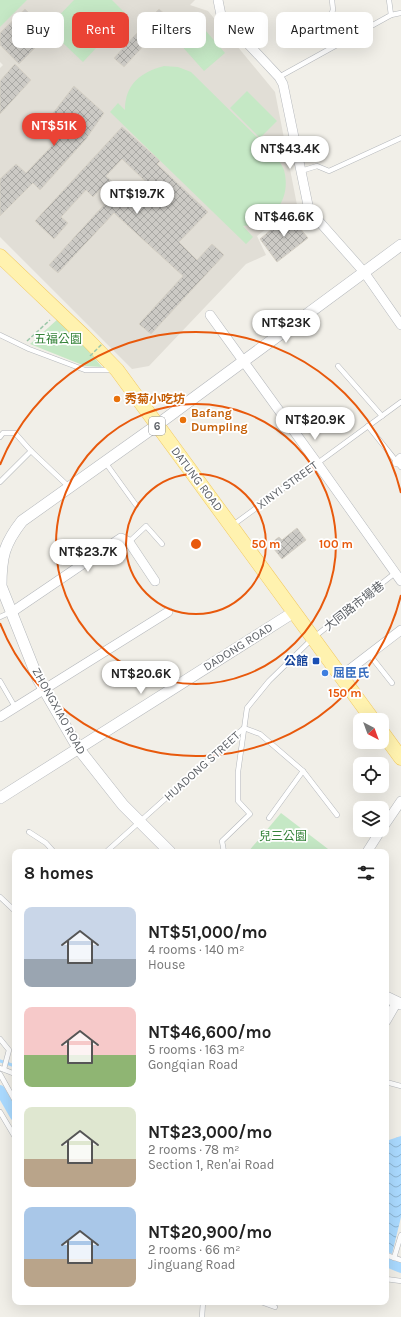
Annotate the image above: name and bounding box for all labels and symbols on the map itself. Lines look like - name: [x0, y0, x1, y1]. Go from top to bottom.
- pin: NT$51K: [21, 113, 87, 147]
- pin: NT$43.4K: [249, 136, 331, 170]
- pin: NT$19.7K: [96, 181, 178, 215]
- pin: NT$46.6K: [243, 204, 325, 238]
- pin: NT$23K: [253, 310, 319, 344]
- park label: 五福公園: [34, 332, 82, 346]
- place label: 秀菊小吃坊: [125, 392, 185, 406]
- marker: 秀菊小吃坊: [112, 394, 122, 404]
- place label: Bafang Dumpling: [191, 406, 248, 434]
- pin: NT$20.9K: [274, 407, 356, 441]
- marker: Bafang Dumpling: [178, 415, 188, 425]
- road number: 6: [149, 417, 165, 435]
- street label: DATUNG ROAD: [168, 444, 226, 514]
- street label: XINYI STREET: [254, 458, 320, 512]
- centre of rings: [189, 537, 203, 551]
- text: 50 m: [252, 537, 281, 551]
- text: 100 m: [319, 537, 353, 551]
- pin: NT$23.7K: [47, 539, 129, 573]
- street label: 大同路市場巷: [321, 578, 387, 634]
- street label: DADONG ROAD: [201, 620, 275, 674]
- place label: 公館: [284, 654, 308, 668]
- marker: 公館: [311, 656, 321, 666]
- pin: NT$20.6K: [100, 661, 182, 695]
- street label: ZHONGXIAO ROAD: [29, 665, 89, 757]
- place label: 屈臣氏: [333, 666, 369, 680]
- marker: 屈臣氏: [320, 668, 330, 678]
- text: 150 m: [328, 686, 362, 700]
- north arrow: [353, 713, 389, 749]
- street label: HUADONG STREET: [161, 728, 243, 804]
- park label: 兒三公園: [259, 829, 307, 843]

